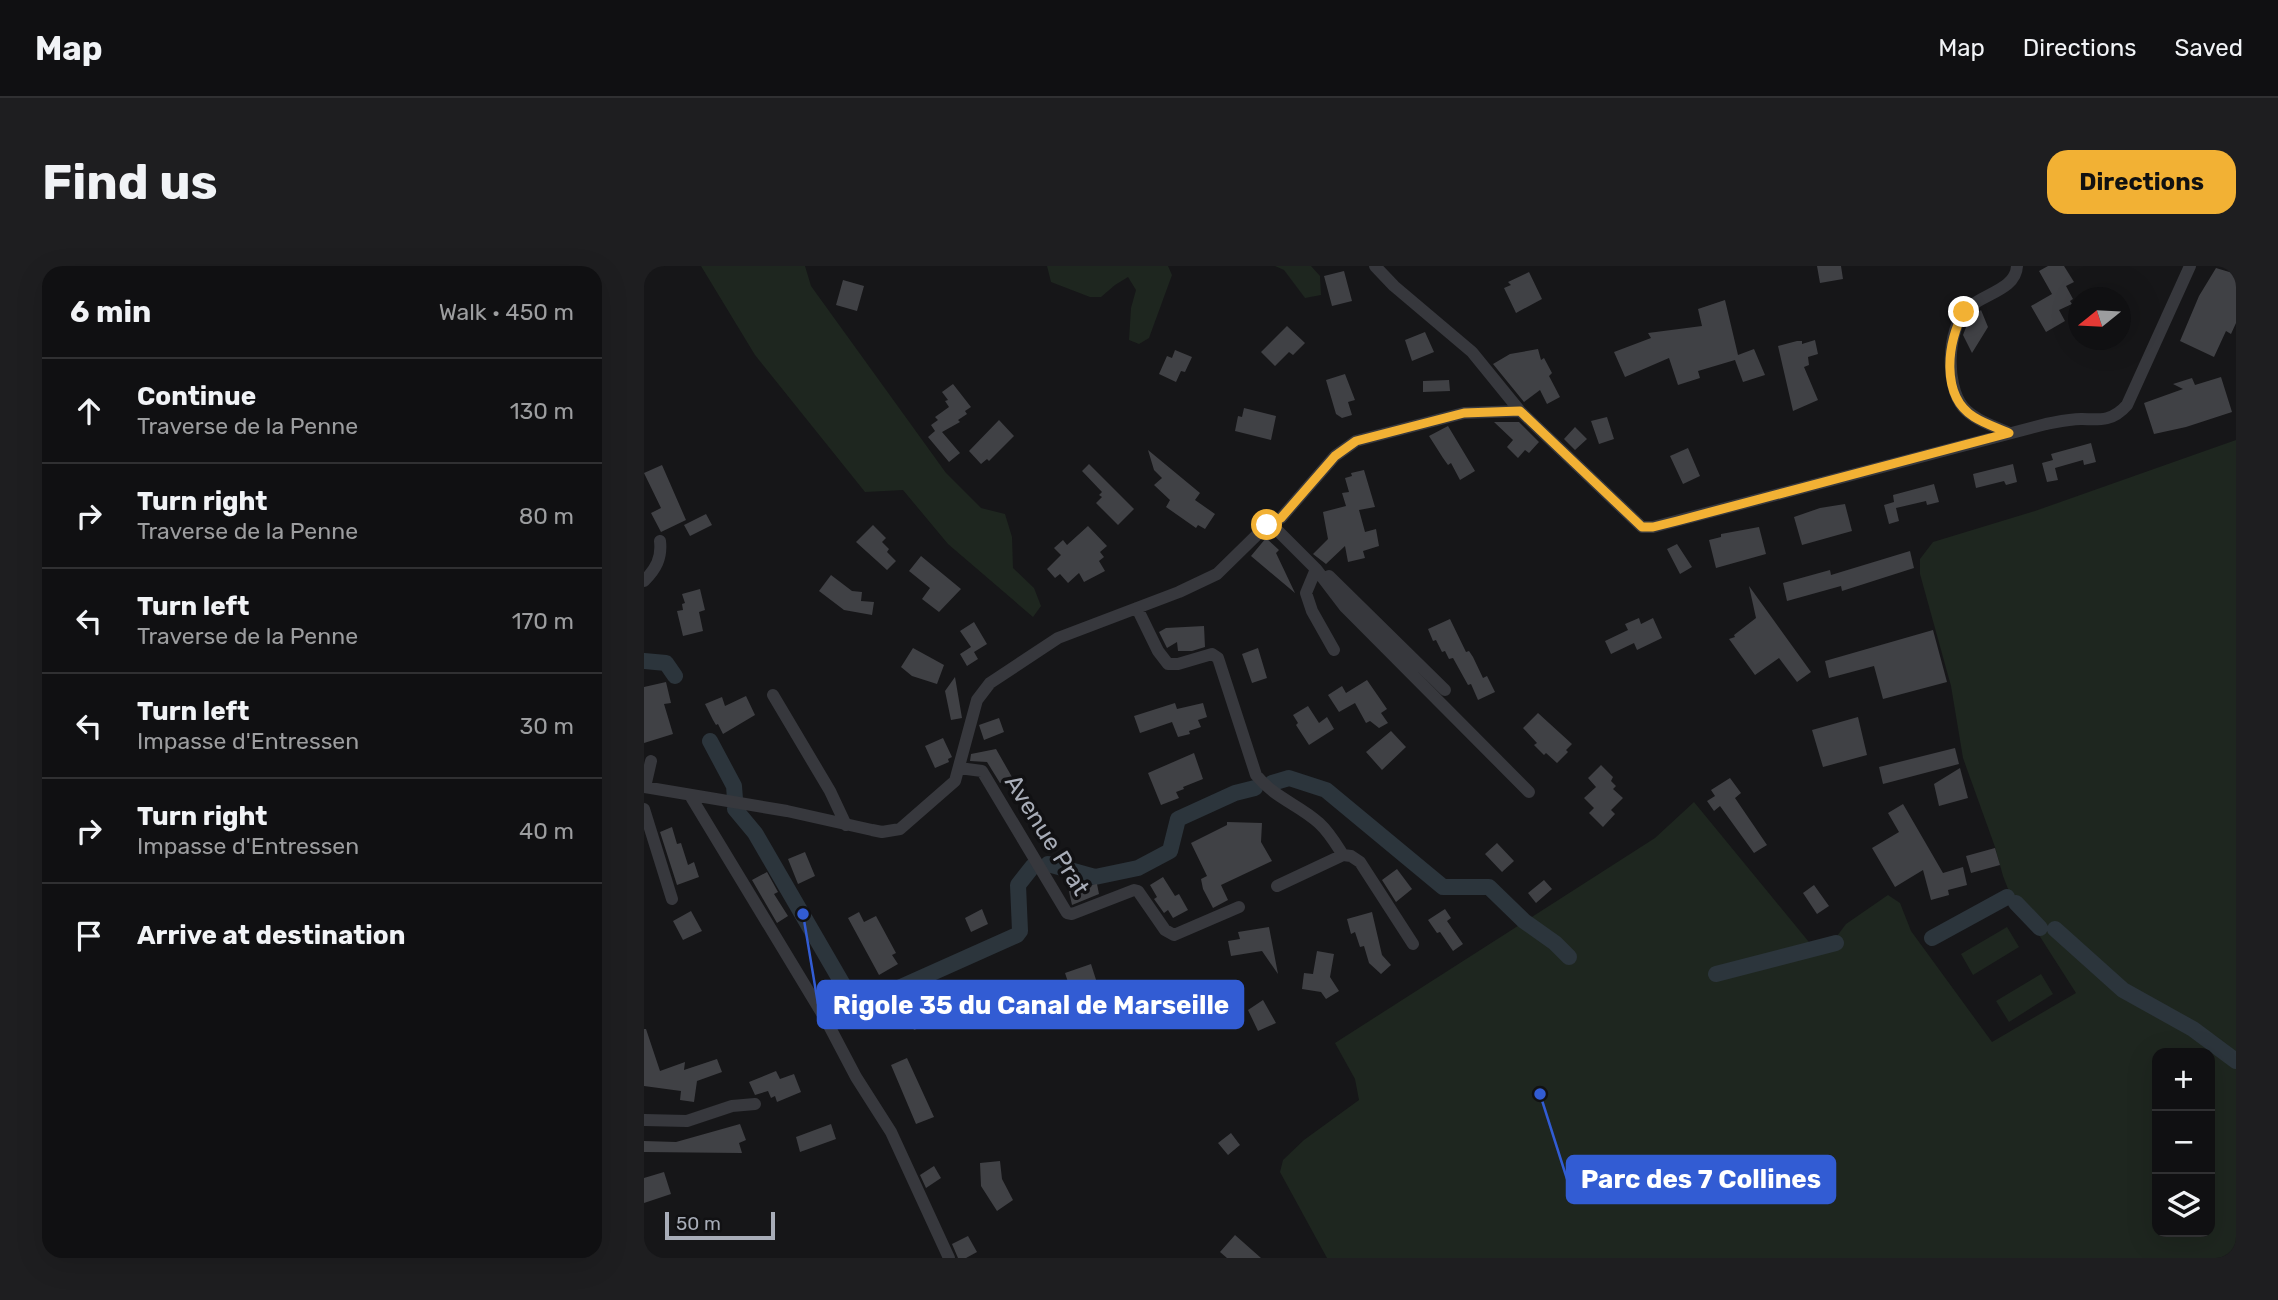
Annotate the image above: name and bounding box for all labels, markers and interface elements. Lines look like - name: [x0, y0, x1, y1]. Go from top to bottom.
- text: Map: [35, 29, 103, 68]
- text: Map: [1938, 34, 1985, 62]
- text: Directions: [2023, 34, 2136, 62]
- text: Saved: [2174, 34, 2243, 62]
- button: Directions: [2047, 150, 2236, 214]
- text: Find us: [42, 153, 218, 211]
- north arrow: [2068, 287, 2131, 350]
- text: 6 min: [70, 294, 151, 330]
- route end: [1948, 296, 1979, 327]
- text: Walk · 450 m: [439, 298, 574, 326]
- text: Continue: [137, 381, 256, 412]
- icon: ahead: [70, 392, 108, 430]
- text: 130 m: [510, 397, 574, 425]
- text: Traverse de la Penne: [137, 412, 358, 440]
- text: Turn right: [137, 486, 267, 517]
- icon: right: [70, 497, 108, 535]
- text: 80 m: [519, 502, 574, 530]
- route start: [1251, 509, 1282, 540]
- text: Traverse de la Penne: [137, 517, 358, 545]
- text: Turn left: [137, 591, 249, 622]
- icon: left: [70, 602, 108, 640]
- text: 170 m: [512, 607, 574, 635]
- text: Traverse de la Penne: [137, 622, 358, 650]
- text: Turn left: [137, 696, 249, 727]
- icon: left: [70, 707, 108, 745]
- text: 30 m: [519, 712, 574, 740]
- text: Impasse d'Entressen: [137, 727, 359, 755]
- street label: Avenue Prat: [999, 770, 1095, 900]
- text: Turn right: [137, 801, 267, 832]
- icon: right: [70, 812, 108, 850]
- text: 40 m: [519, 817, 574, 845]
- text: Impasse d'Entressen: [137, 832, 359, 860]
- icon: arrive: [70, 917, 108, 955]
- text: Arrive at destination: [137, 920, 405, 951]
- callout: Rigole 35 du Canal de Marseille: [818, 981, 1243, 1028]
- text: Rigole 35 du Canal de Marseille: [833, 990, 1229, 1021]
- map controls: [2152, 1048, 2215, 1237]
- button: +: [2152, 1048, 2215, 1111]
- button: −: [2152, 1111, 2215, 1174]
- callout: Parc des 7 Collines: [1567, 1156, 1835, 1203]
- text: Parc des 7 Collines: [1581, 1164, 1821, 1195]
- button: layers: [2152, 1174, 2215, 1237]
- scale bar: [665, 1209, 775, 1241]
- text: 50 m: [676, 1212, 721, 1235]

